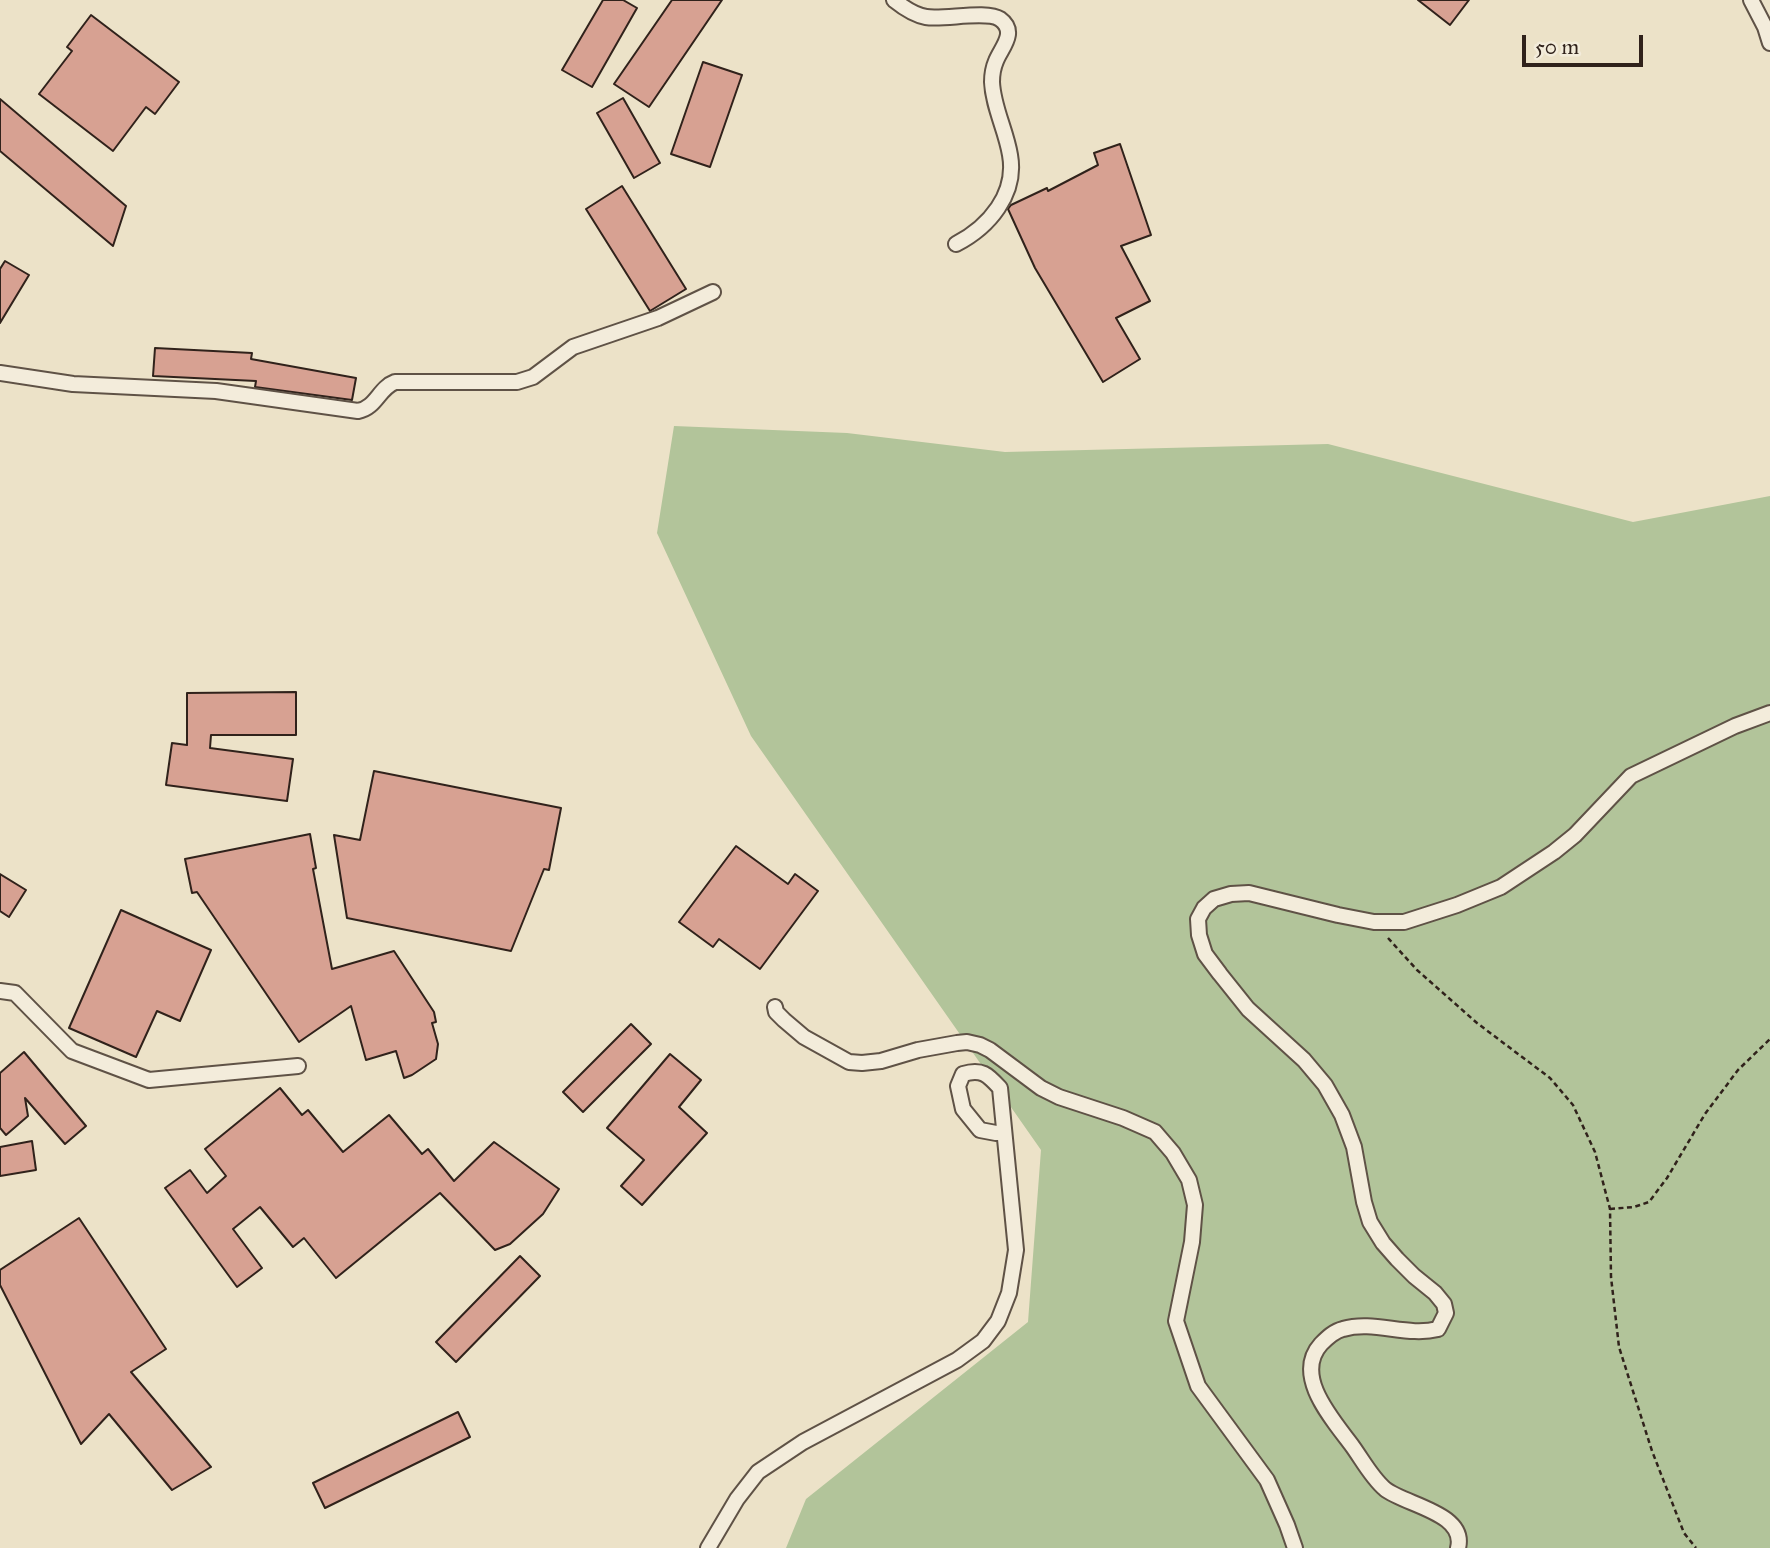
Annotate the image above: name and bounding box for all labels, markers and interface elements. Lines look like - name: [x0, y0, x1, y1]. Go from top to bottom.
- scale bar: [1525, 21, 1646, 65]
- text: 50 m: [1535, 34, 1579, 60]

